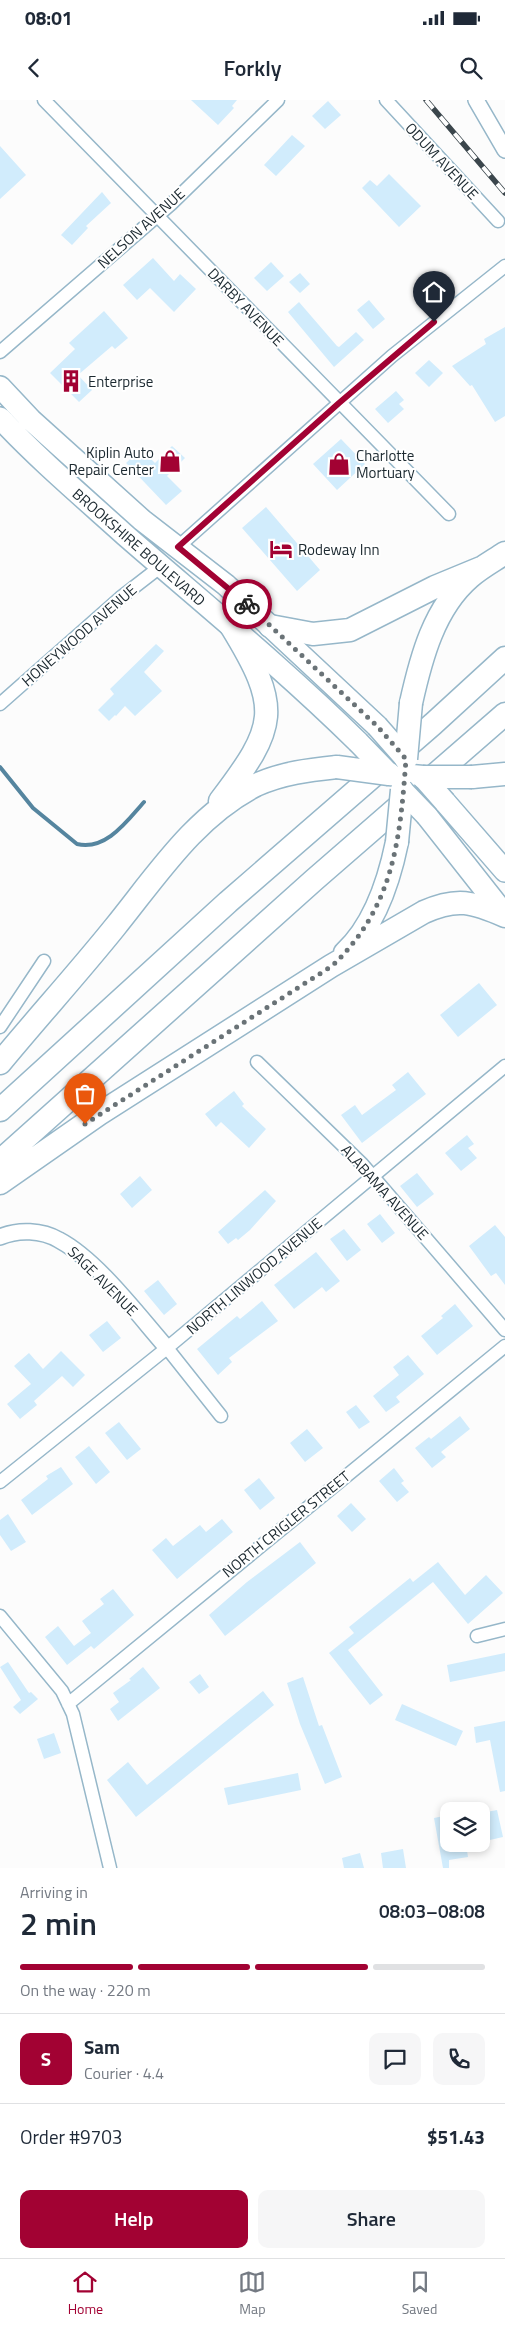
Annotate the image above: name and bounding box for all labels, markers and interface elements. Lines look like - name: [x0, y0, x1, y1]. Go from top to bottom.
- text: 08:01: [25, 3, 72, 32]
- text: Forkly: [223, 51, 282, 85]
- icon: back: [20, 54, 48, 82]
- icon: search: [457, 54, 485, 82]
- street label: ODUM AVENUE: [400, 117, 484, 205]
- street label: NELSON AVENUE: [92, 182, 190, 274]
- street label: DARBY AVENUE: [202, 262, 290, 352]
- pin: [413, 271, 455, 322]
- icon: home: [420, 278, 448, 306]
- building icon: Enterprise: [58, 368, 84, 394]
- place label: Enterprise: [88, 370, 153, 393]
- place label: Kiplin Auto Repair Center: [68, 441, 154, 481]
- place label: Charlotte Mortuary: [356, 444, 415, 484]
- shop icon: Kiplin Auto Repair Center: [157, 448, 183, 474]
- shop icon: Charlotte Mortuary: [326, 451, 352, 477]
- street label: BROOKSHIRE BOULEVARD: [67, 483, 211, 611]
- hotel icon: Rodeway Inn: [268, 536, 294, 562]
- place label: Rodeway Inn: [298, 538, 380, 561]
- street label: HONEYWOOD AVENUE: [16, 578, 142, 692]
- courier: [222, 579, 272, 629]
- icon: bike: [233, 590, 261, 618]
- pin: [64, 1073, 106, 1124]
- icon: bag: [71, 1080, 99, 1108]
- street label: ALABAMA AVENUE: [336, 1139, 434, 1245]
- street label: NORTH LINWOOD AVENUE: [181, 1212, 327, 1340]
- street label: SAGE AVENUE: [63, 1241, 143, 1321]
- street label: NORTH CRIGLER STREET: [217, 1465, 355, 1583]
- map controls: [440, 1802, 490, 1852]
- button: layers: [440, 1802, 490, 1852]
- text: Arriving in: [20, 1880, 88, 1904]
- text: 08:03–08:08: [379, 1896, 485, 1925]
- text: 2 min: [20, 1899, 97, 1947]
- text: On the way · 220 m: [20, 1978, 151, 2002]
- text: Sam: [84, 2032, 120, 2061]
- button: chat: [369, 2033, 421, 2085]
- button: phone: [433, 2033, 485, 2085]
- text: S: [41, 2044, 51, 2073]
- text: Courier · 4.4: [84, 2061, 164, 2085]
- text: Order #9703: [20, 2122, 122, 2151]
- text: $51.43: [427, 2122, 485, 2151]
- button: Help: [20, 2190, 248, 2248]
- button: Share: [258, 2190, 485, 2248]
- tab: Home: [68, 2268, 103, 2319]
- tab: Map: [238, 2268, 266, 2319]
- tab: Saved: [402, 2268, 437, 2319]

